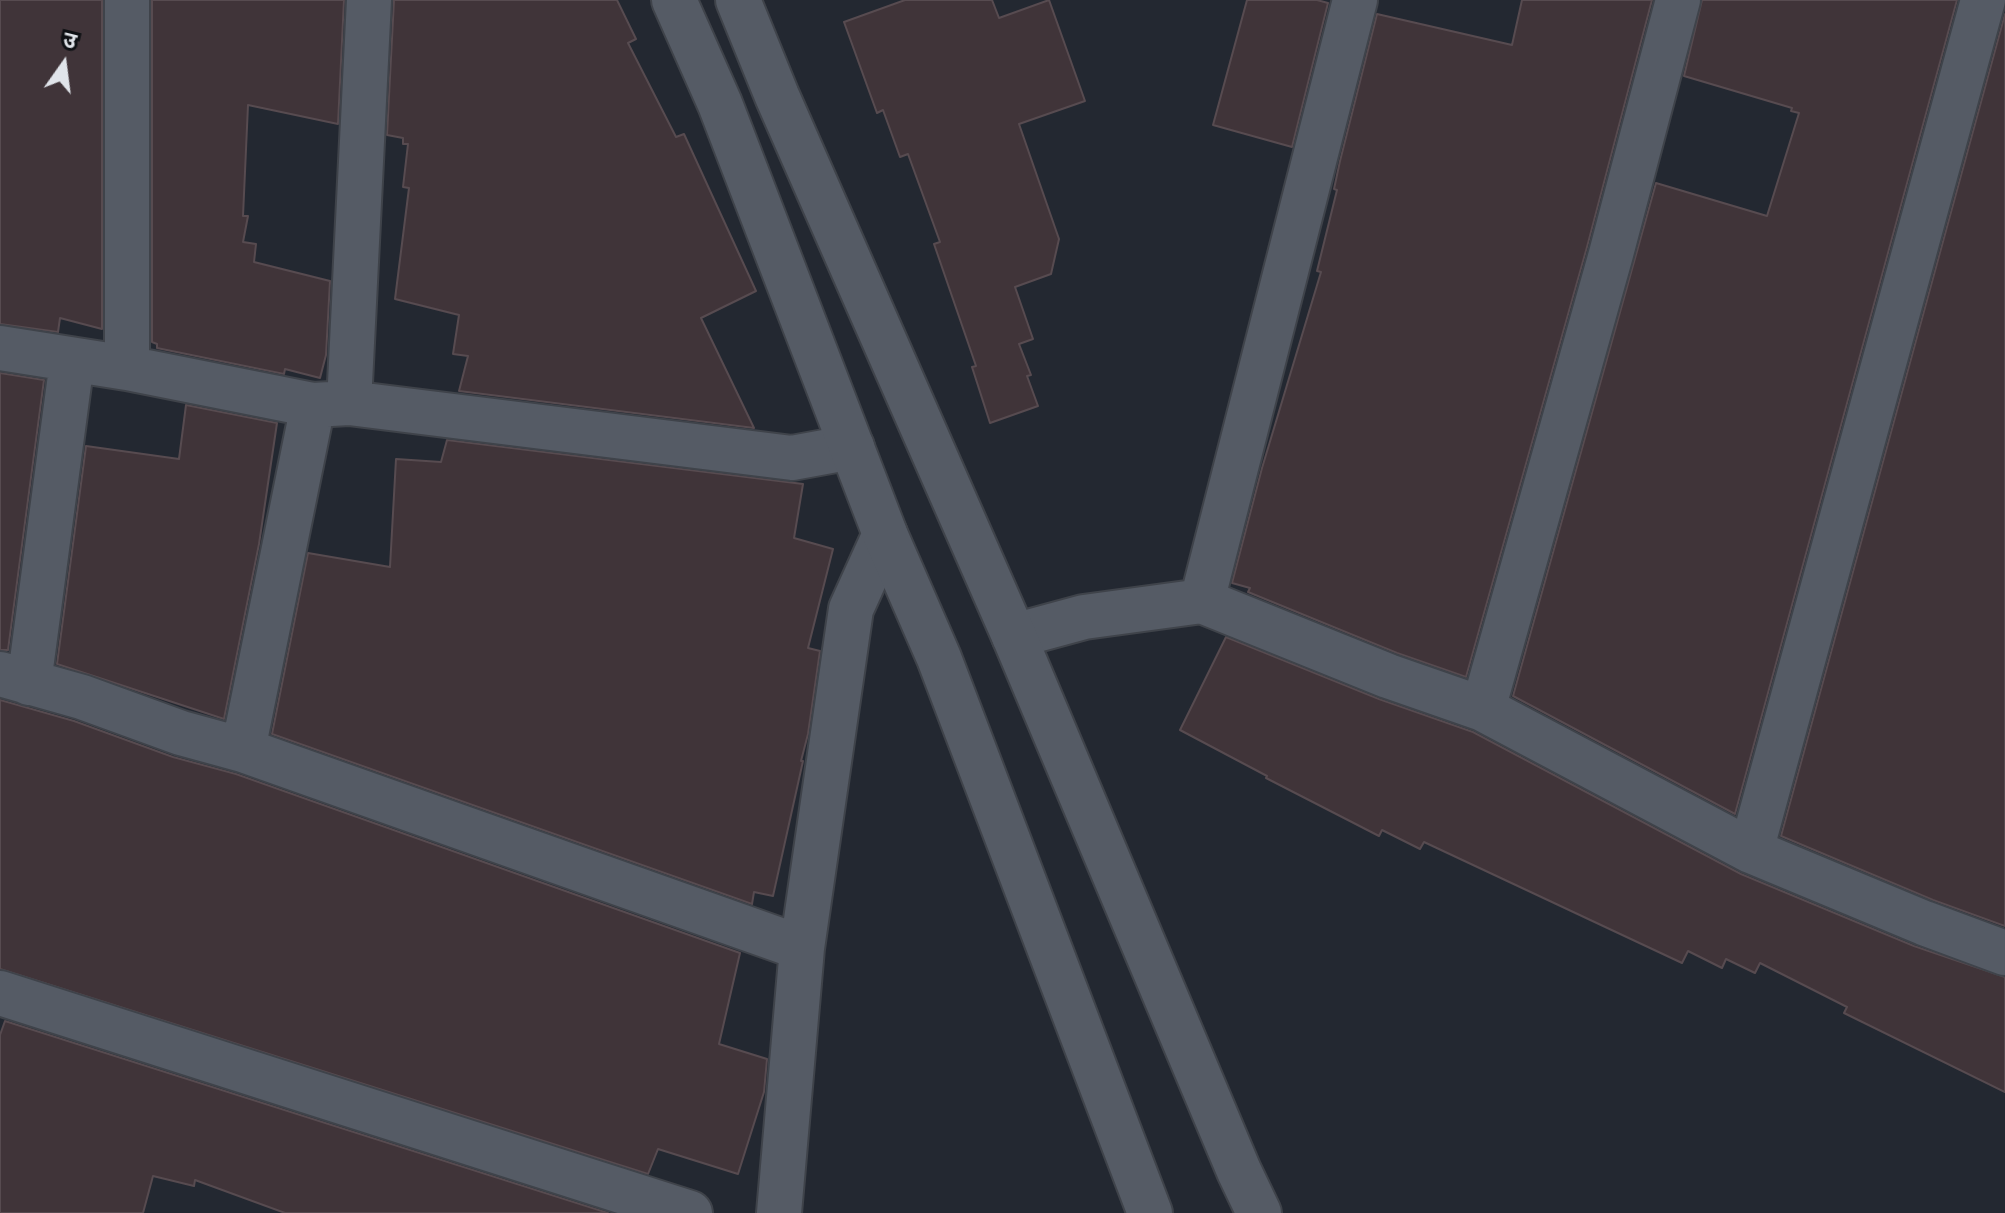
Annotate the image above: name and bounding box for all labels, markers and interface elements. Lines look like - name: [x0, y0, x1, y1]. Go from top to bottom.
- north arrow: [24, 24, 104, 104]
- text: उ: [60, 26, 79, 55]

